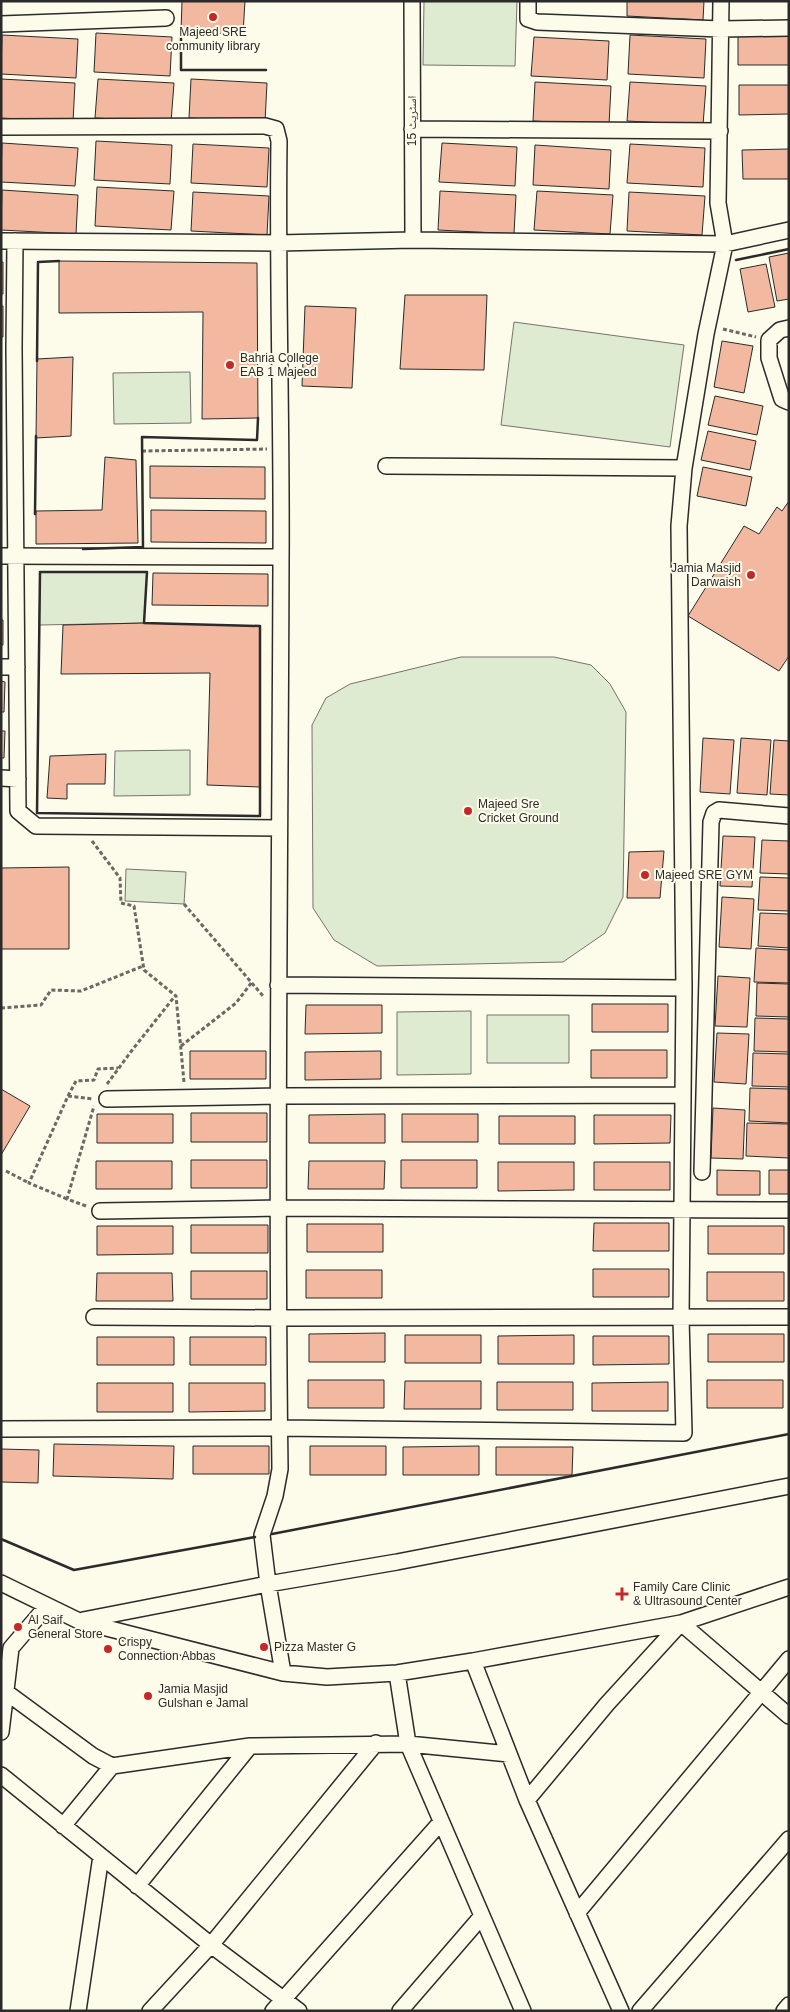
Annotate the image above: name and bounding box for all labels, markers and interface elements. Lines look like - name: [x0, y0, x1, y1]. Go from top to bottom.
- marker: Majeed SRE community library: [207, 11, 219, 23]
- place label: Majeed SRE community library: [166, 25, 260, 53]
- street label: اسٹریٹ 15: [405, 96, 419, 146]
- place label: Bahria College EAB 1 Majeed: [240, 351, 319, 379]
- marker: Bahria College EAB 1 Majeed: [224, 359, 236, 371]
- place label: Jamia Masjid Darwaish: [671, 561, 741, 589]
- marker: Jamia Masjid Darwaish: [745, 569, 757, 581]
- place label: Majeed Sre Cricket Ground: [478, 797, 559, 825]
- marker: Majeed Sre Cricket Ground: [462, 805, 474, 817]
- place label: Majeed SRE GYM: [655, 868, 753, 882]
- marker: Majeed SRE GYM: [639, 869, 651, 881]
- place label: Family Care Clinic & Ultrasound Center: [633, 1580, 742, 1608]
- marker: Family Care Clinic & Ultrasound Center: [615, 1587, 629, 1601]
- place label: Al Saif General Store: [28, 1613, 103, 1641]
- marker: Al Saif General Store: [12, 1621, 24, 1633]
- place label: Crispy Connection Abbas: [118, 1635, 215, 1663]
- place label: Pizza Master G: [274, 1640, 356, 1654]
- marker: Pizza Master G: [258, 1641, 270, 1653]
- marker: Crispy Connection Abbas: [102, 1643, 114, 1655]
- place label: Jamia Masjid Gulshan e Jamal: [158, 1682, 248, 1710]
- marker: Jamia Masjid Gulshan e Jamal: [142, 1690, 154, 1702]

